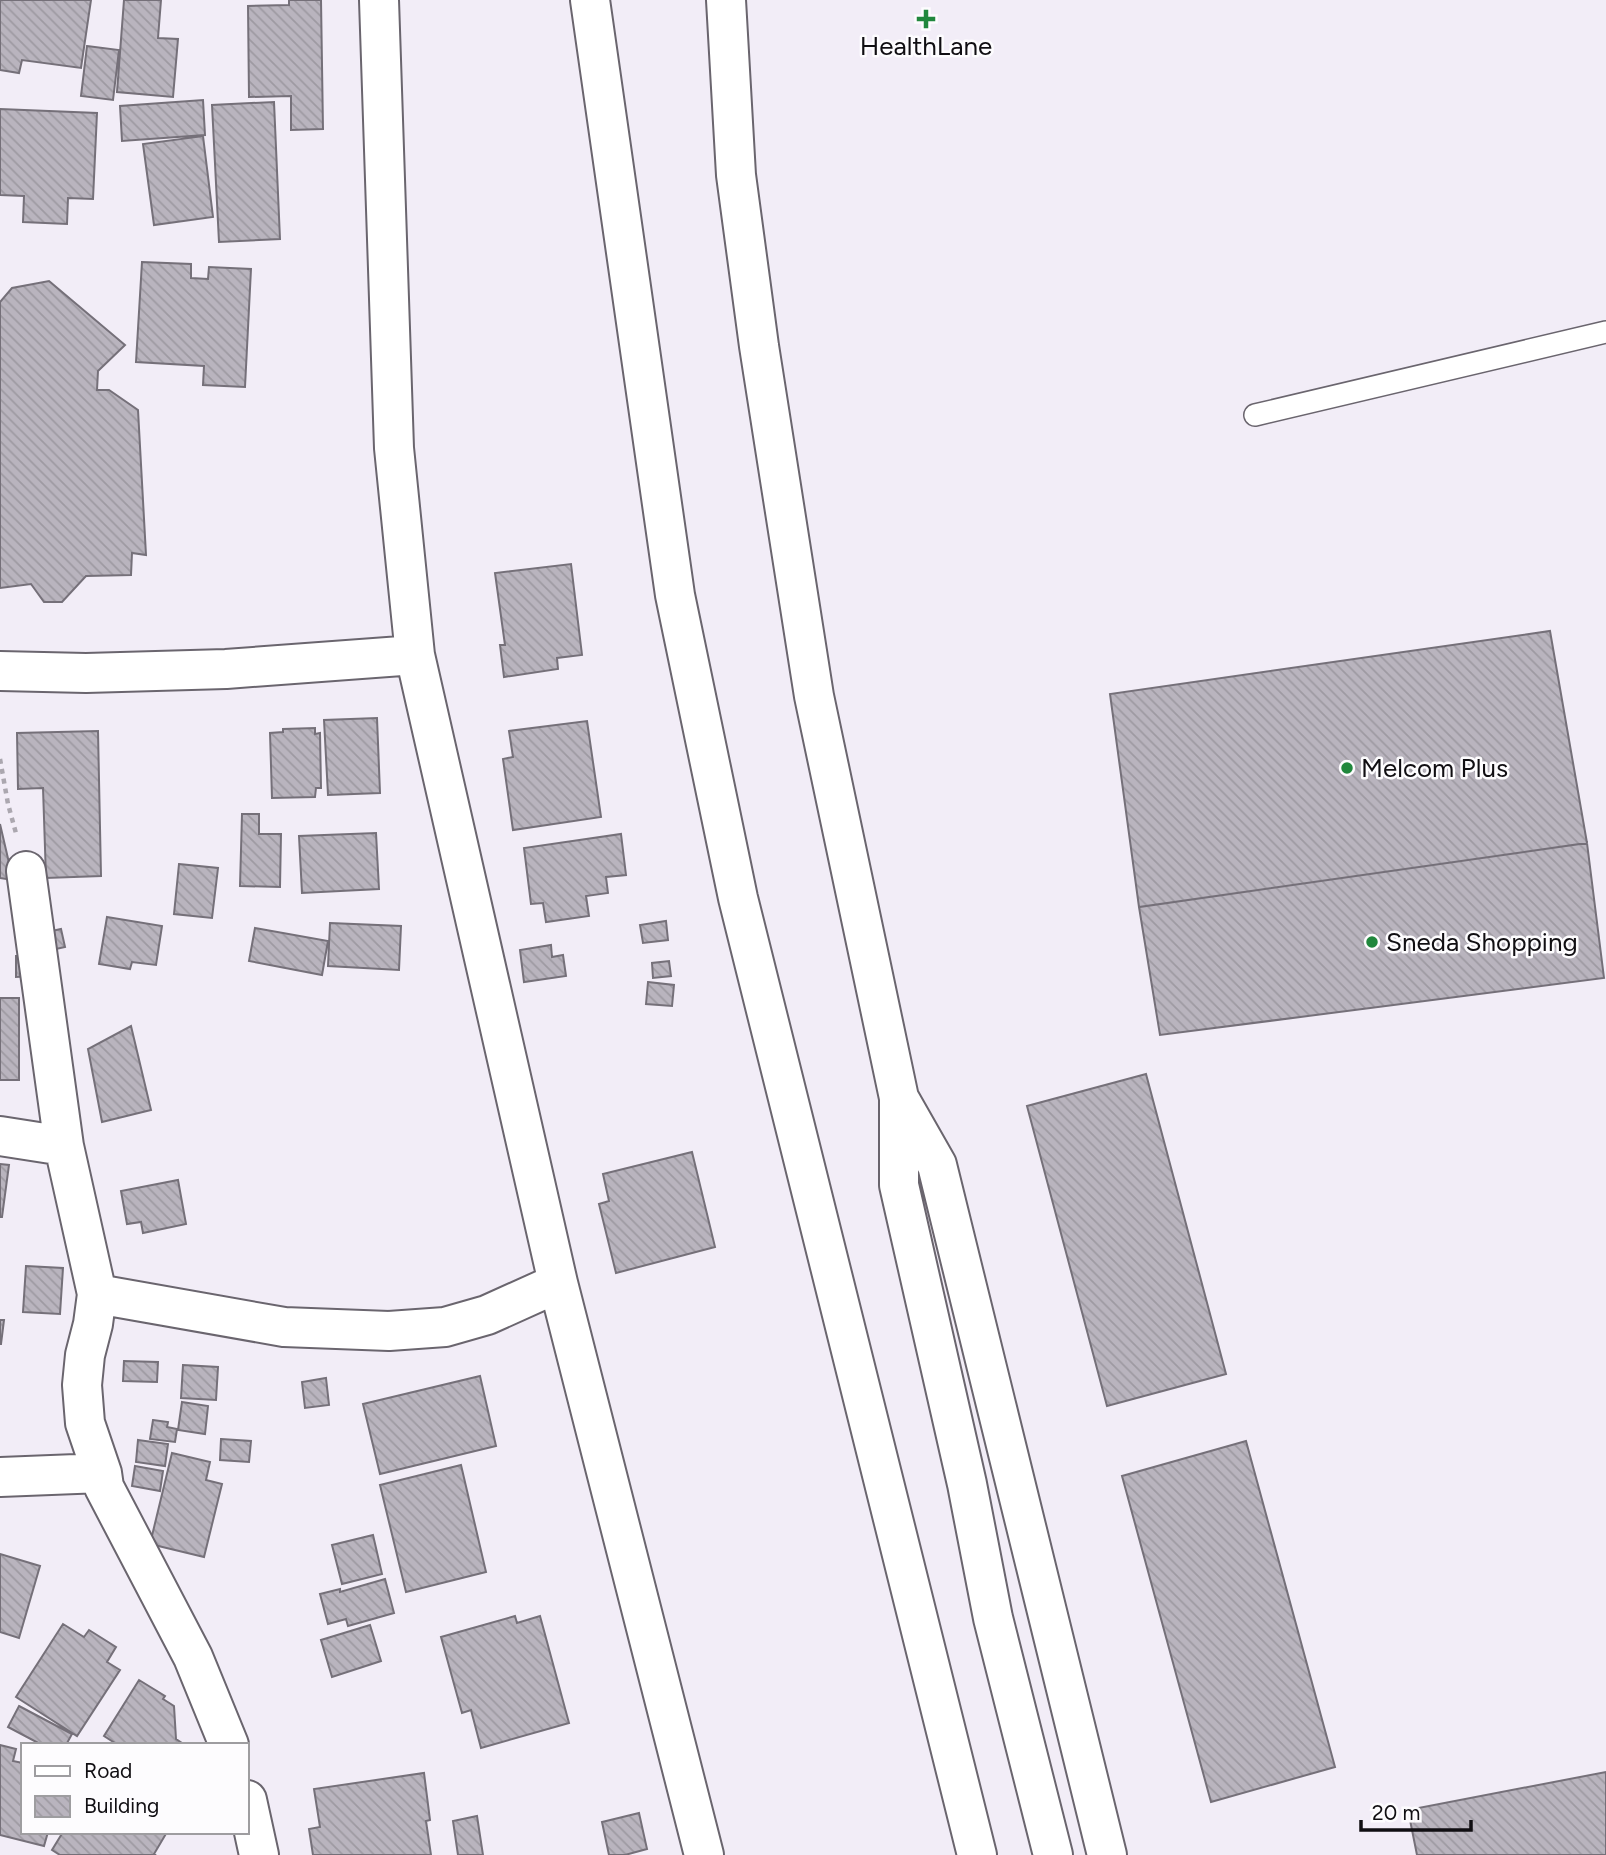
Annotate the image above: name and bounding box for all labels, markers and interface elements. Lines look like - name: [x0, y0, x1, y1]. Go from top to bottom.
- marker: HealthLane: [918, 11, 934, 27]
- place label: HealthLane: [860, 30, 992, 62]
- place label: Melcom Plus: [1361, 752, 1508, 784]
- marker: Melcom Plus: [1339, 760, 1355, 776]
- place label: Sneda Shopping: [1386, 926, 1578, 958]
- marker: Sneda Shopping: [1364, 934, 1380, 950]
- legend: [21, 1743, 248, 1834]
- text: Road: [84, 1758, 132, 1783]
- scale bar: [1361, 1788, 1471, 1832]
- text: Building: [84, 1793, 159, 1818]
- text: 20 m: [1372, 1800, 1420, 1825]

